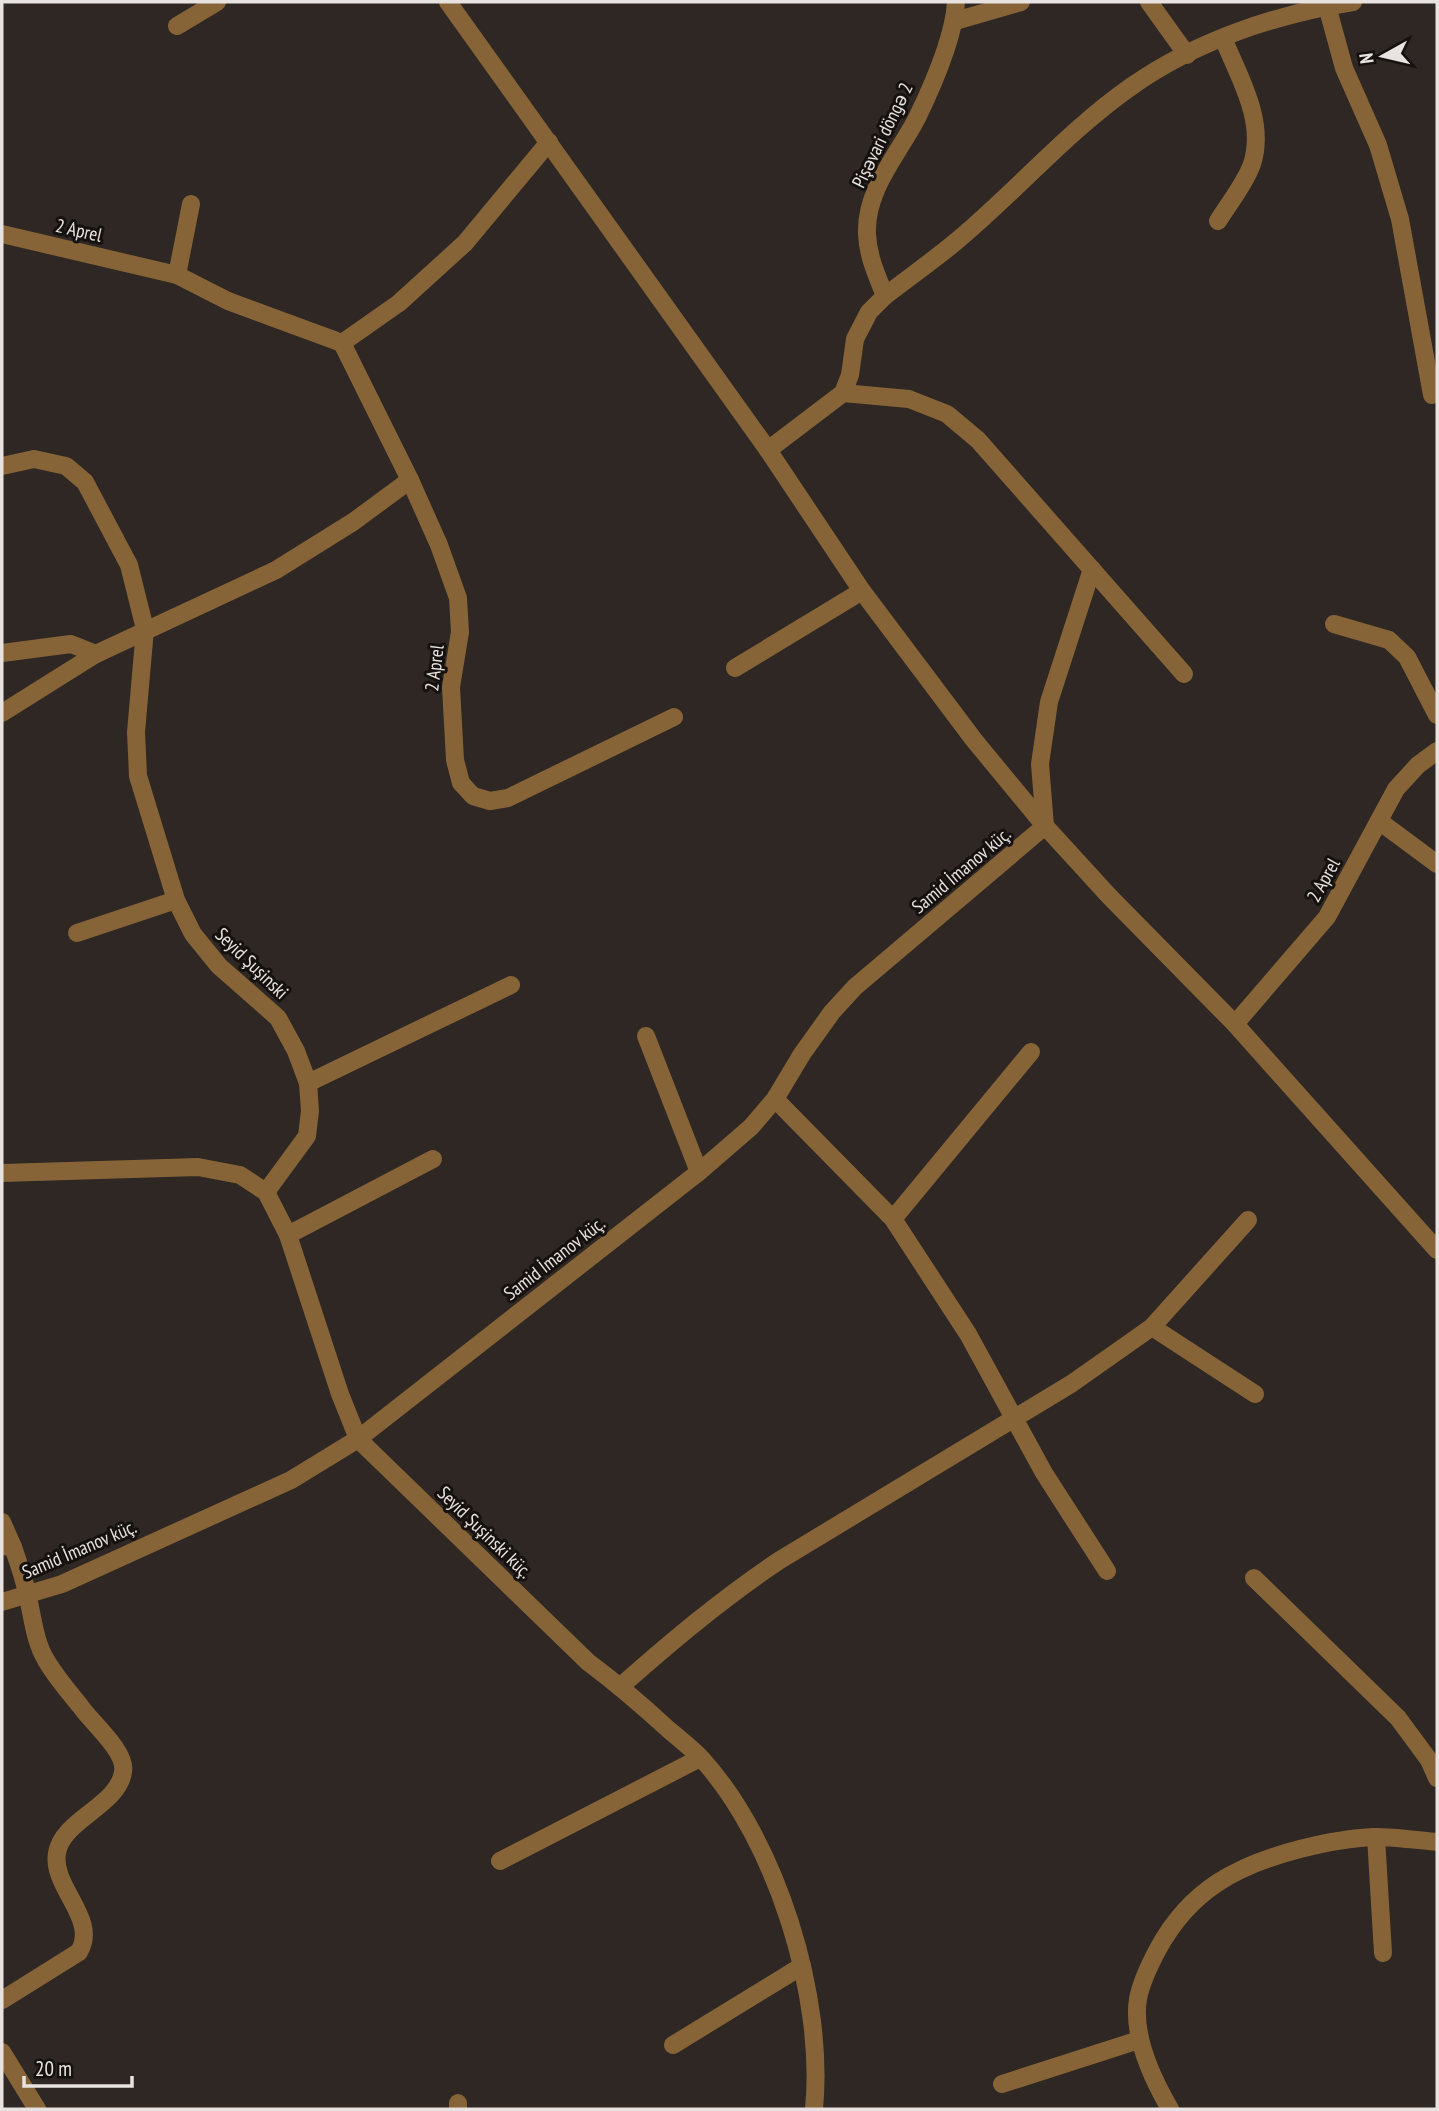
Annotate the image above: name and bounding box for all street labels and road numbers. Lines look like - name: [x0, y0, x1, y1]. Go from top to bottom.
- street label: Pişəvari döngə 2: [846, 78, 918, 192]
- street label: 2 Aprel: [53, 213, 105, 247]
- street label: 2 Aprel: [419, 643, 449, 693]
- street label: Samid İmanov küç.: [907, 822, 1015, 918]
- street label: 2 Aprel: [1301, 853, 1345, 906]
- street label: Seyid Şuşinski: [210, 922, 294, 1004]
- street label: Samid İmanov küç.: [499, 1211, 609, 1305]
- street label: Seyid Şuşinski küç.: [433, 1481, 537, 1583]
- street label: Samid İmanov küç.: [18, 1514, 140, 1584]

